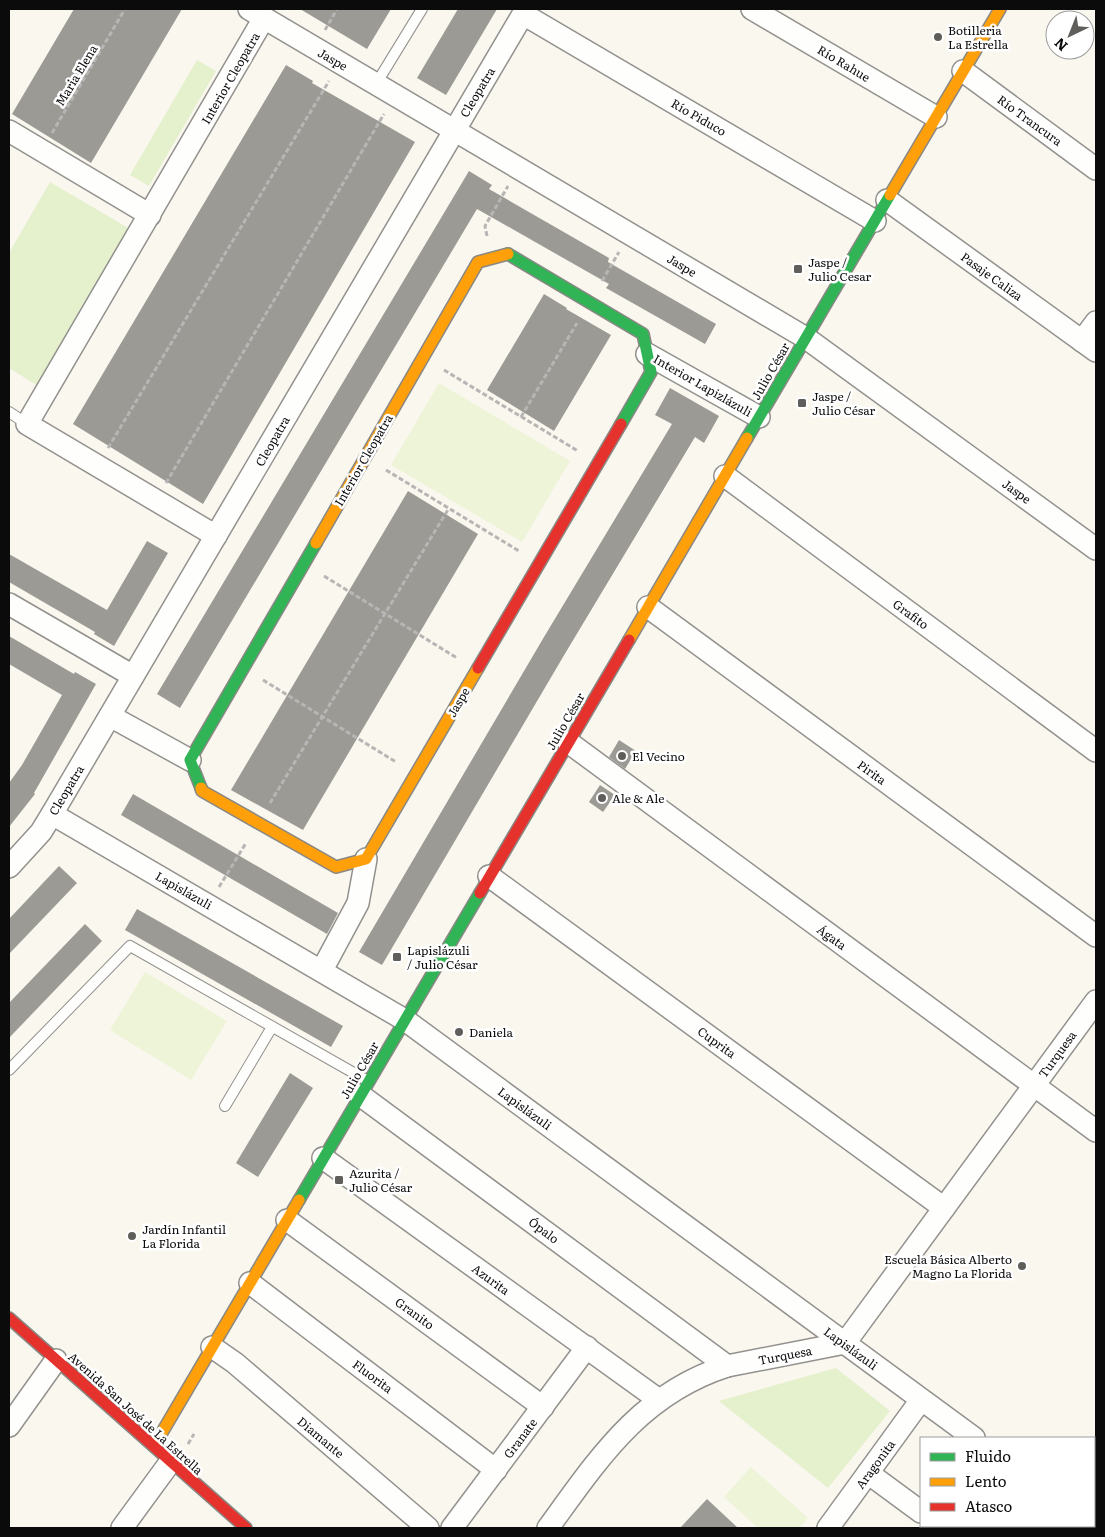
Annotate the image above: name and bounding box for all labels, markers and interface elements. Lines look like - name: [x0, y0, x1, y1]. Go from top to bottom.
- north arrow: [1045, 10, 1095, 60]
- place label: Botilleria La Estrella: [948, 21, 1009, 53]
- street label: Interior Cleopatra: [196, 28, 264, 127]
- marker: Botilleria La Estrella: [932, 31, 944, 43]
- text: N: [1049, 34, 1072, 57]
- street label: Maria Elena: [51, 40, 102, 109]
- street label: Río Rahue: [814, 40, 874, 86]
- street label: Jaspe: [315, 43, 351, 75]
- street label: Cleopatra: [455, 63, 499, 120]
- street label: Río Trancura: [994, 90, 1067, 150]
- street label: Río Piduco: [668, 94, 730, 140]
- street label: Pasaje Caliza: [957, 247, 1027, 305]
- street label: Jaspe: [664, 249, 700, 281]
- place label: Jaspe / Julio Cesar: [808, 253, 872, 285]
- marker: Jaspe / Julio Cesar: [792, 263, 804, 275]
- street label: Julio César: [746, 339, 794, 403]
- street label: Interior Lapizlázuli: [650, 349, 756, 421]
- place label: Jaspe / Julio César: [812, 387, 876, 419]
- marker: Jaspe / Julio César: [796, 397, 808, 409]
- street label: Interior Cleopatra: [329, 410, 397, 509]
- street label: Cleopatra: [250, 412, 294, 470]
- street label: Jaspe: [999, 474, 1035, 508]
- street label: Grafito: [889, 595, 933, 633]
- street label: Jaspe: [442, 684, 474, 720]
- street label: Julio César: [541, 689, 589, 753]
- place label: El Vecino: [632, 747, 685, 765]
- marker: El Vecino: [616, 750, 628, 762]
- street label: Pirita: [854, 755, 891, 789]
- street label: Cleopatra: [44, 761, 88, 818]
- place label: Ale & Ale: [612, 789, 664, 807]
- marker: Ale & Ale: [596, 792, 608, 804]
- street label: Lapislázuli: [152, 867, 216, 913]
- street label: Ágata: [813, 920, 851, 954]
- place label: Lapislázuli / Julio César: [407, 941, 478, 973]
- marker: Lapislázuli / Julio César: [391, 951, 403, 963]
- street label: Cuprita: [694, 1022, 740, 1062]
- place label: Daniela: [469, 1023, 514, 1041]
- marker: Daniela: [453, 1026, 465, 1038]
- street label: Turquesa: [1034, 1026, 1081, 1081]
- street label: Julio César: [335, 1038, 383, 1102]
- street label: Lapislázuli: [494, 1082, 556, 1134]
- place label: Azurita / Julio César: [349, 1164, 413, 1196]
- marker: Azurita / Julio César: [333, 1174, 345, 1186]
- street label: Ópalo: [525, 1213, 563, 1247]
- place label: Jardín Infantil La Florida: [142, 1220, 226, 1252]
- marker: Jardín Infantil La Florida: [126, 1230, 138, 1242]
- place label: Escuela Básica Alberto Magno La Florida: [884, 1250, 1013, 1282]
- street label: Azurita: [468, 1259, 514, 1299]
- marker: Escuela Básica Alberto Magno La Florida: [1016, 1260, 1028, 1272]
- street label: Granito: [392, 1293, 438, 1333]
- street label: Lapislázuli: [820, 1322, 882, 1374]
- street label: Turquesa: [757, 1341, 814, 1369]
- street label: Avenida San José de La Estrella: [65, 1348, 208, 1479]
- street label: Fluorita: [349, 1355, 397, 1397]
- street label: Diamante: [294, 1412, 348, 1462]
- street label: Granate: [499, 1414, 541, 1462]
- street label: Aragonita: [851, 1435, 899, 1492]
- legend: [920, 1437, 1095, 1527]
- text: Fluido: [965, 1444, 1011, 1467]
- text: Lento: [965, 1469, 1007, 1492]
- text: Atasco: [965, 1494, 1012, 1517]

